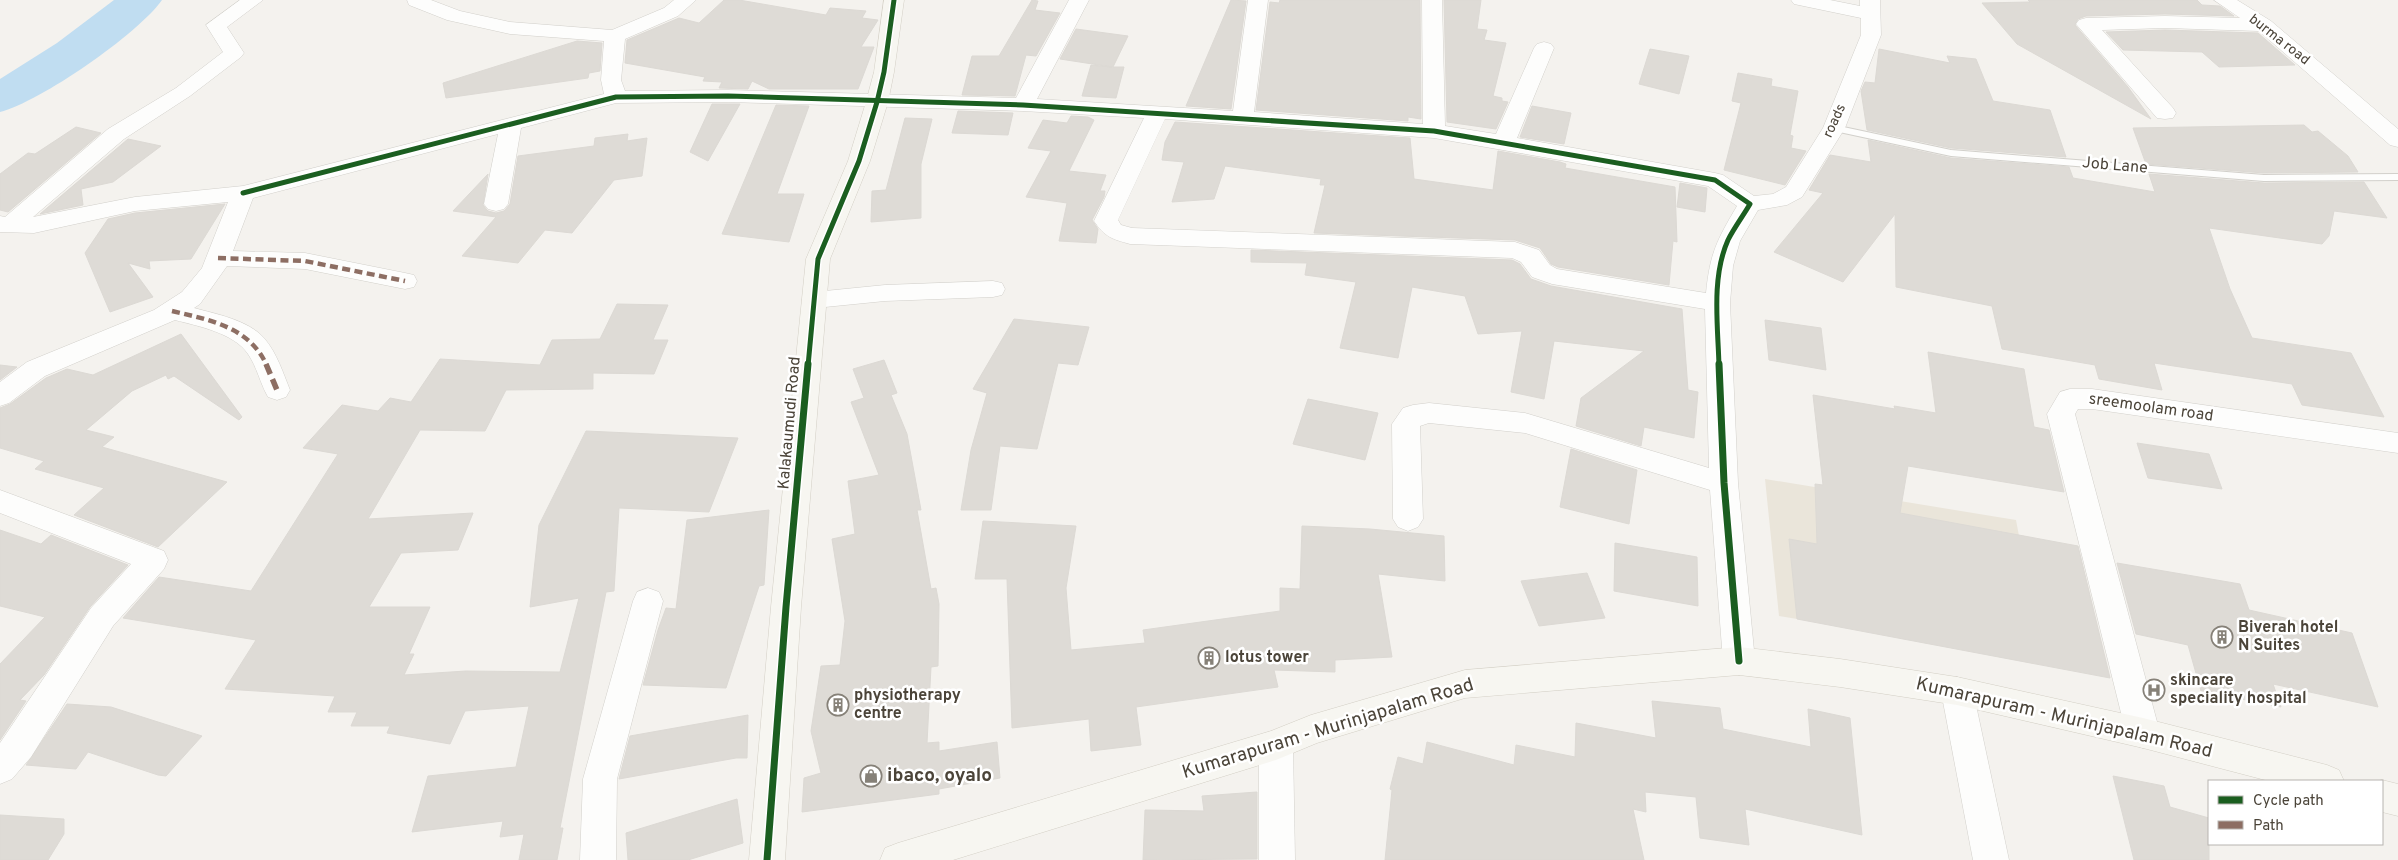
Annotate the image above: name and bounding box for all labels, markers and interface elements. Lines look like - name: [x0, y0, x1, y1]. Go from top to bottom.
- street label: burma road: [2245, 11, 2313, 69]
- street label: roads: [1820, 101, 1850, 141]
- street label: Job Lane: [2081, 153, 2149, 179]
- street label: Kalakaumudi Road: [774, 356, 806, 490]
- street label: sreemoolam road: [2087, 389, 2215, 427]
- place label: Biverah hotel N Suites: [2238, 618, 2338, 656]
- building icon: Biverah hotel N Suites: [2210, 625, 2234, 649]
- building icon: lotus tower: [1197, 646, 1221, 670]
- place label: lotus tower: [1225, 648, 1309, 668]
- place label: skincare speciality hospital: [2170, 671, 2307, 709]
- street label: Kumarapuram - Murinjapalam Road: [1913, 672, 2215, 764]
- street label: Kumarapuram - Murinjapalam Road: [1179, 673, 1477, 785]
- hospital icon: skincare speciality hospital: [2142, 678, 2166, 702]
- place label: physiotherapy centre: [854, 686, 961, 724]
- building icon: physiotherapy centre: [826, 693, 850, 717]
- shop icon: ibaco, oyalo: [859, 764, 883, 788]
- place label: ibaco, oyalo: [887, 764, 992, 788]
- legend: [2208, 780, 2383, 845]
- text: Cycle path: [2253, 792, 2324, 811]
- text: Path: [2253, 817, 2284, 836]

